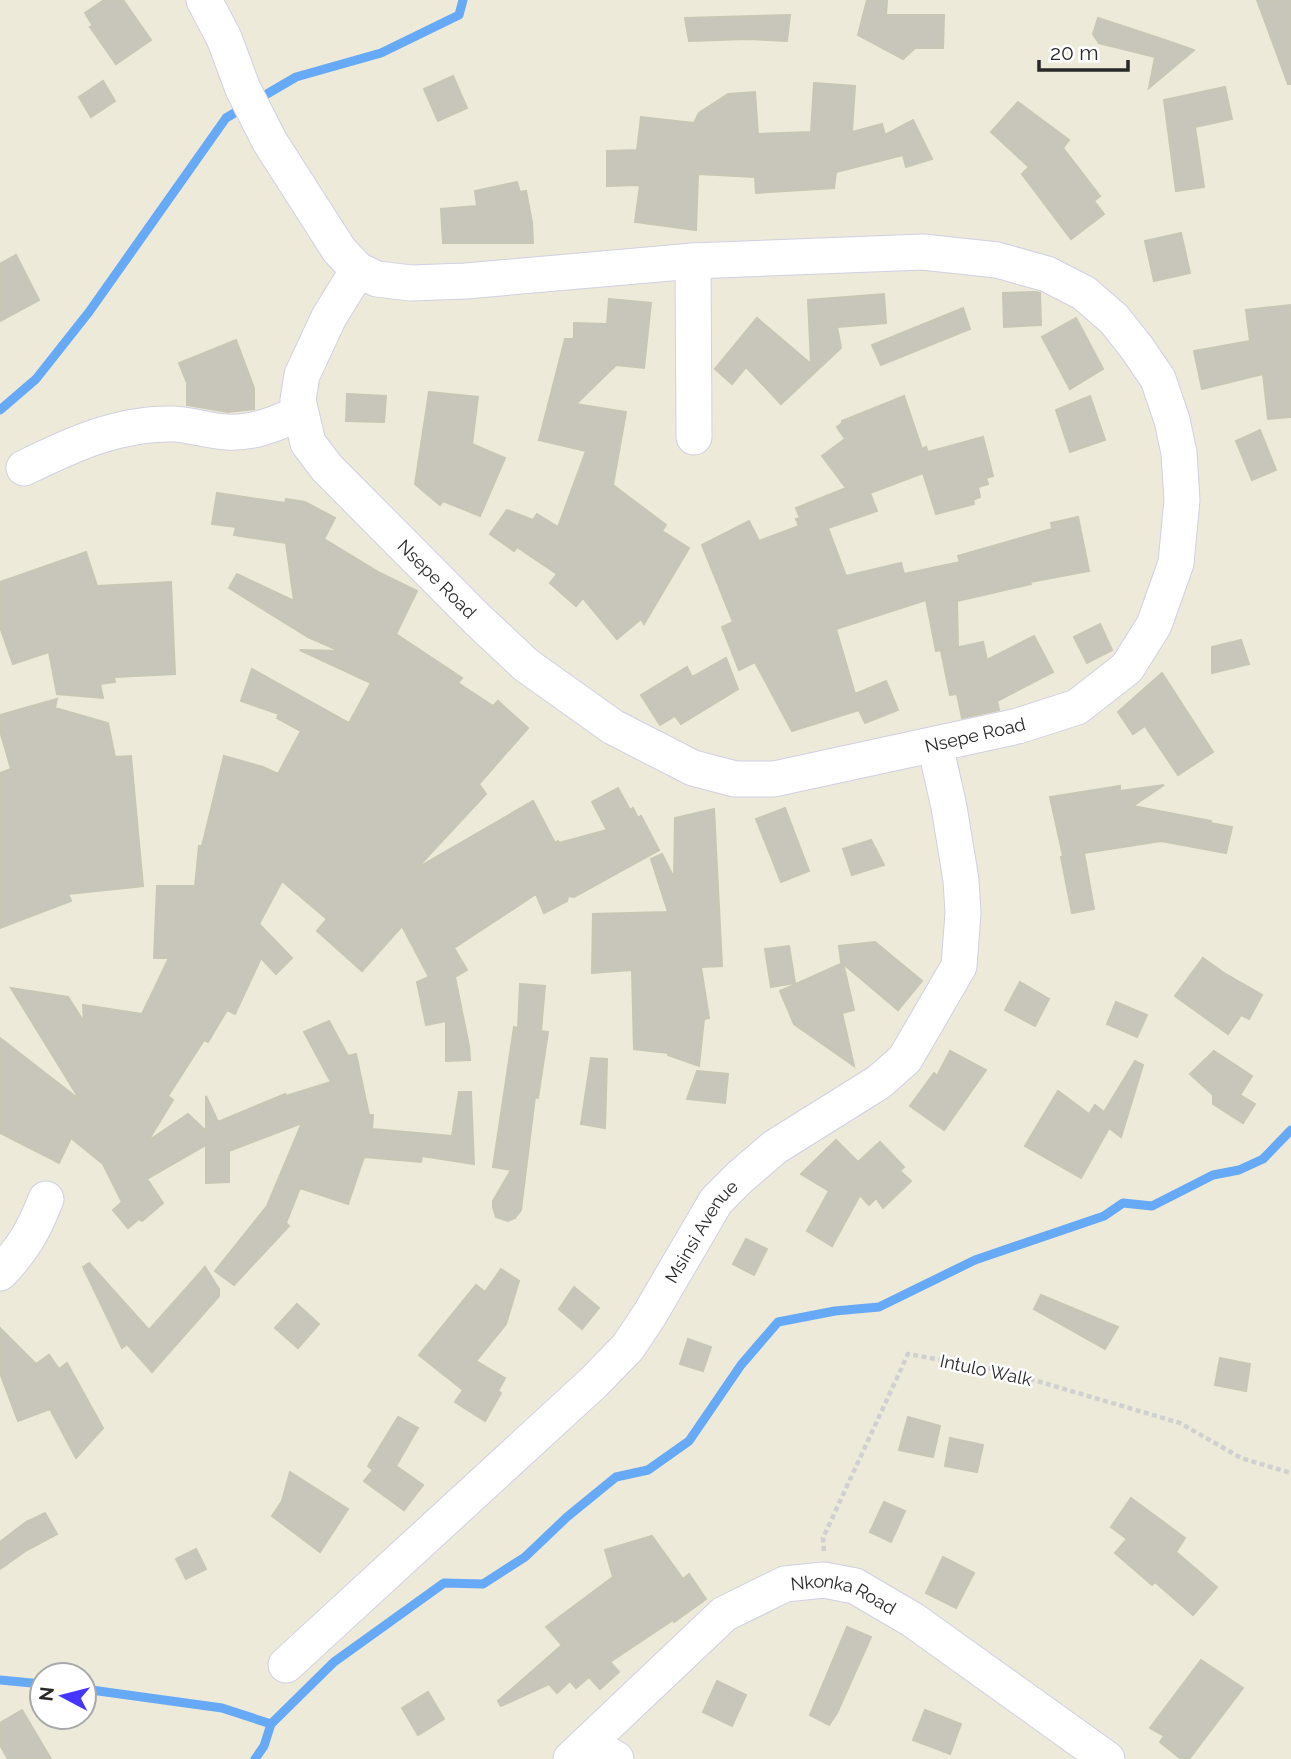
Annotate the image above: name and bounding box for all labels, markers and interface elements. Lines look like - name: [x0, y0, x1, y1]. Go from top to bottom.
- scale bar: [1039, 28, 1128, 72]
- text: 20 m: [1050, 40, 1098, 65]
- street label: Nsepe Road: [393, 535, 481, 623]
- street label: Nsepe Road: [923, 713, 1027, 757]
- street label: Msinsi Avenue: [660, 1175, 742, 1287]
- street label: Intulo Walk: [938, 1350, 1034, 1390]
- street label: Nkonka Road: [789, 1570, 900, 1618]
- north arrow: [28, 1661, 98, 1731]
- text: N: [34, 1685, 58, 1702]

